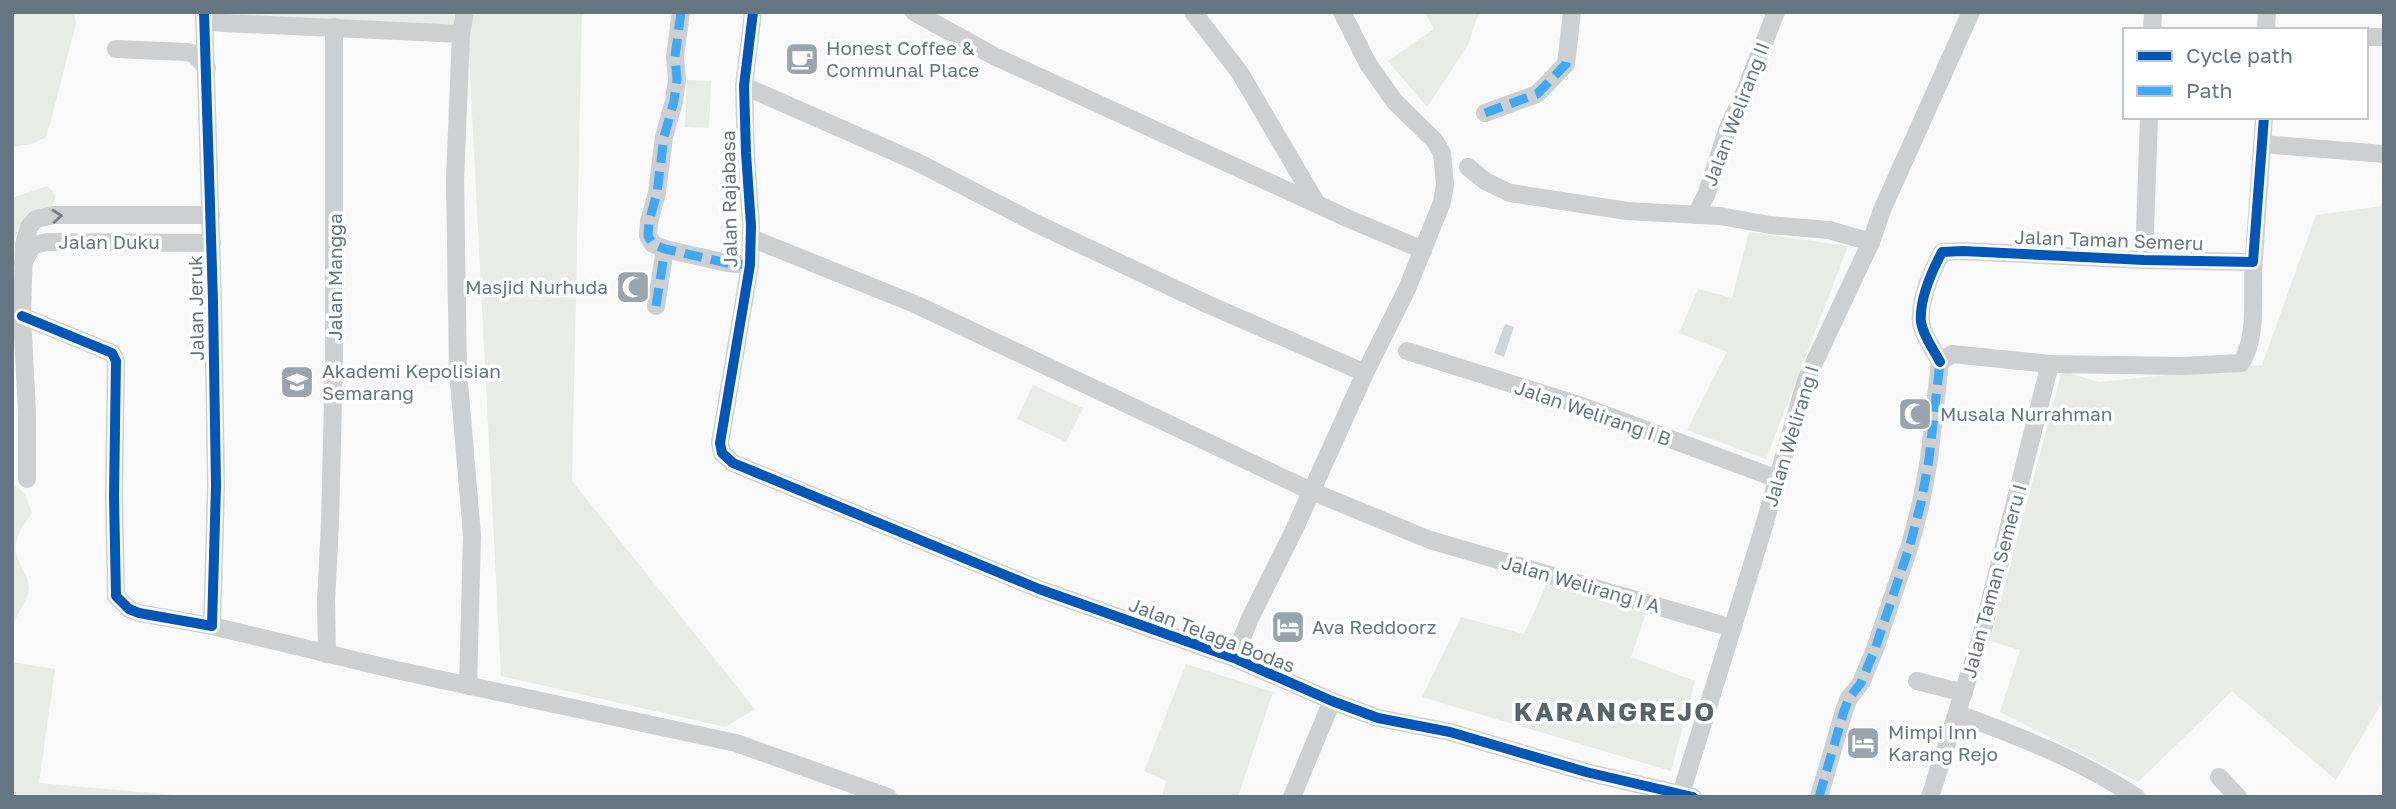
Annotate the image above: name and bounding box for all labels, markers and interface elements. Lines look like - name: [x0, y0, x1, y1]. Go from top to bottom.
- legend: [2123, 28, 2368, 119]
- place label: Honest Coffee & Communal Place: [826, 36, 979, 81]
- street label: Jalan Welirang II: [1698, 39, 1774, 189]
- cafe icon: Honest Coffee & Communal Place: [783, 40, 821, 78]
- text: Cycle path: [2186, 42, 2293, 68]
- text: Path: [2186, 77, 2233, 103]
- street label: Jalan Rajabasa: [716, 130, 741, 268]
- one-way arrow: [51, 209, 63, 224]
- street label: Jalan Mangga: [323, 213, 346, 341]
- street label: Jalan Taman Semeru: [2014, 225, 2204, 254]
- street label: Jalan Duku: [58, 230, 160, 253]
- street label: Jalan Jeruk: [183, 255, 208, 361]
- mosque icon: Masjid Nurhuda: [614, 268, 652, 306]
- place label: Masjid Nurhuda: [465, 275, 608, 298]
- place label: Akademi Kepolisian Semarang: [322, 359, 501, 404]
- school or university icon: Akademi Kepolisian Semarang: [278, 363, 316, 401]
- street label: Jalan Welirang I: [1758, 363, 1823, 509]
- street label: Jalan Welirang I B: [1512, 375, 1674, 450]
- mosque icon: Musala Nurrahman: [1896, 395, 1934, 433]
- place label: Musala Nurrahman: [1940, 402, 2112, 425]
- street label: Jalan Taman Semeru I: [1957, 481, 2031, 680]
- street label: Jalan Welirang I A: [1499, 550, 1663, 617]
- street label: Jalan Telaga Bodas: [1126, 592, 1299, 677]
- hotel icon: Ava Reddoorz: [1269, 608, 1307, 646]
- place label: Ava Reddoorz: [1312, 615, 1436, 638]
- district label: KARANGREJO: [1514, 696, 1716, 727]
- place label: Mimpi Inn Karang Rejo: [1888, 720, 1998, 765]
- hotel icon: Mimpi Inn Karang Rejo: [1844, 724, 1882, 762]

